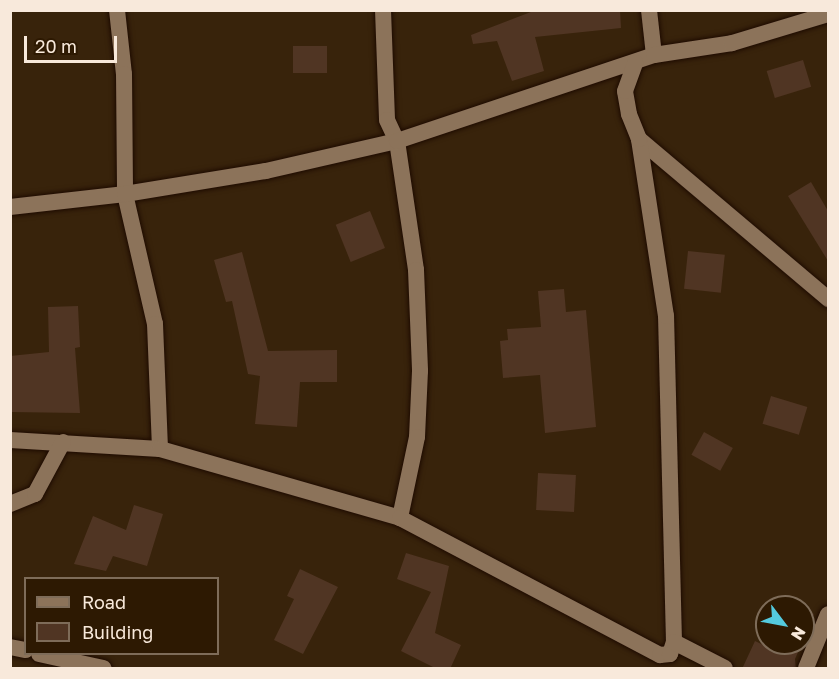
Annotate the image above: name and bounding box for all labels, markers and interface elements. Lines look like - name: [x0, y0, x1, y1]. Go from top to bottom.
- scale bar: [27, 24, 120, 62]
- text: 20 m: [35, 35, 77, 57]
- legend: [24, 577, 219, 655]
- text: Road: [82, 591, 126, 613]
- north arrow: [755, 595, 815, 655]
- text: Building: [82, 621, 153, 643]
- text: N: [787, 623, 810, 644]

